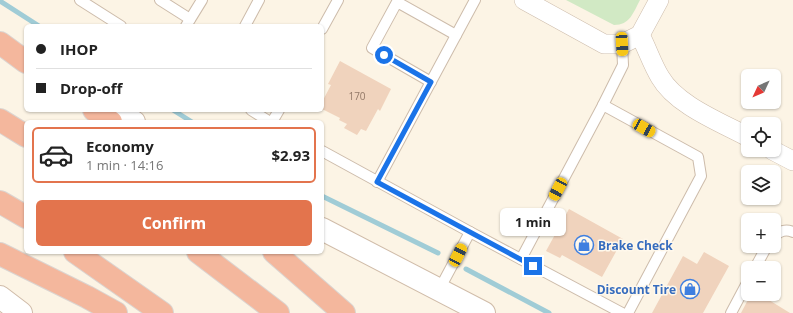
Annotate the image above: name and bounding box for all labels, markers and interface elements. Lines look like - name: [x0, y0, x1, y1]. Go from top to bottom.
- car: [615, 32, 629, 56]
- text: IHOP: [60, 39, 98, 59]
- route start: [375, 46, 393, 64]
- north arrow: [741, 69, 781, 109]
- map controls: [741, 69, 781, 301]
- text: Drop-off: [60, 78, 122, 98]
- house number: 170: [348, 89, 366, 103]
- car: [631, 117, 657, 139]
- button: locate: [741, 117, 781, 157]
- text: Economy: [86, 136, 154, 156]
- icon: car: [38, 137, 74, 173]
- text: $2.93: [271, 145, 310, 165]
- text: 1 min · 14:16: [86, 156, 163, 174]
- button: layers: [741, 165, 781, 205]
- car: [547, 176, 569, 202]
- button: Confirm: [36, 200, 312, 246]
- callout: 1 min: [500, 208, 566, 236]
- text: 1 min: [515, 213, 551, 231]
- button: +: [741, 213, 781, 253]
- shop icon: Brake Check: [573, 234, 595, 256]
- place label: Brake Check: [598, 237, 673, 254]
- car: [447, 242, 469, 268]
- route end: [524, 257, 542, 275]
- button: −: [741, 261, 781, 301]
- shop icon: Discount Tire: [679, 278, 701, 300]
- place label: Discount Tire: [597, 281, 676, 298]

